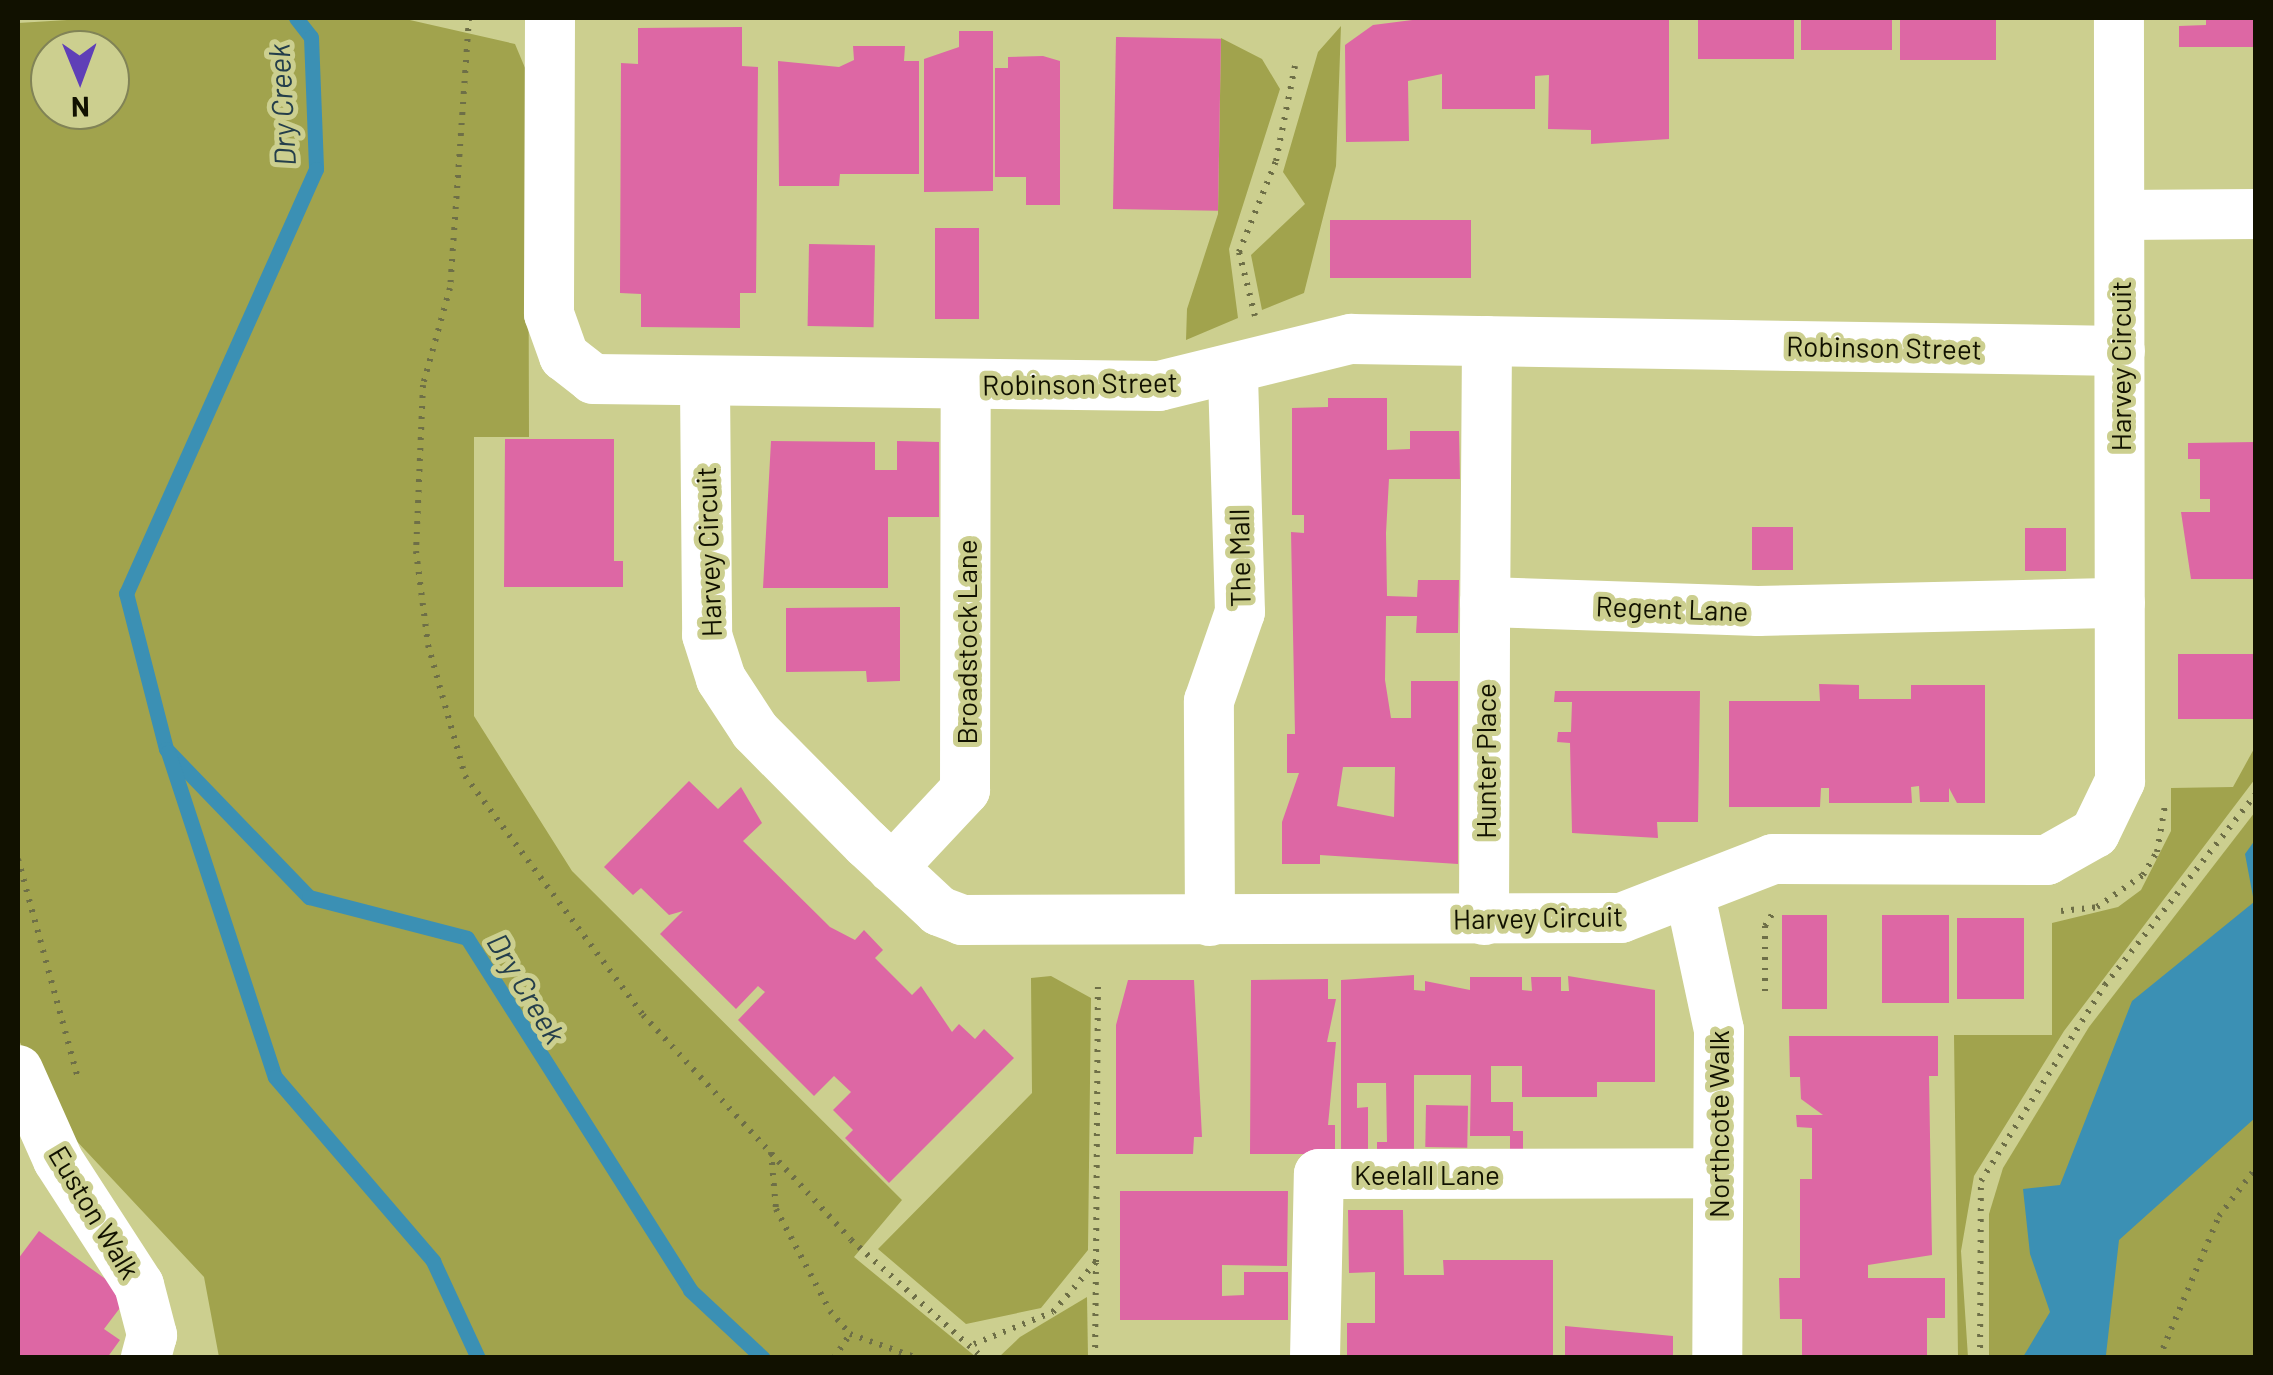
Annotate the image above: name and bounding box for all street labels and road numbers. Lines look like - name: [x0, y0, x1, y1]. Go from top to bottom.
- street label: Harvey Circuit: [2103, 281, 2137, 451]
- street label: Robinson Street: [1786, 328, 1982, 366]
- street label: Robinson Street: [982, 364, 1178, 402]
- street label: Harvey Circuit: [688, 466, 728, 638]
- street label: The Mall: [1221, 508, 1257, 608]
- street label: Broadstock Lane: [949, 539, 983, 745]
- street label: Regent Lane: [1595, 589, 1749, 627]
- street label: Hunter Place: [1468, 683, 1502, 839]
- street label: Harvey Circuit: [1452, 899, 1624, 935]
- street label: Northcote Walk: [1701, 1030, 1735, 1218]
- street label: Euston Walk: [42, 1139, 148, 1285]
- street label: Keelall Lane: [1354, 1157, 1500, 1191]

